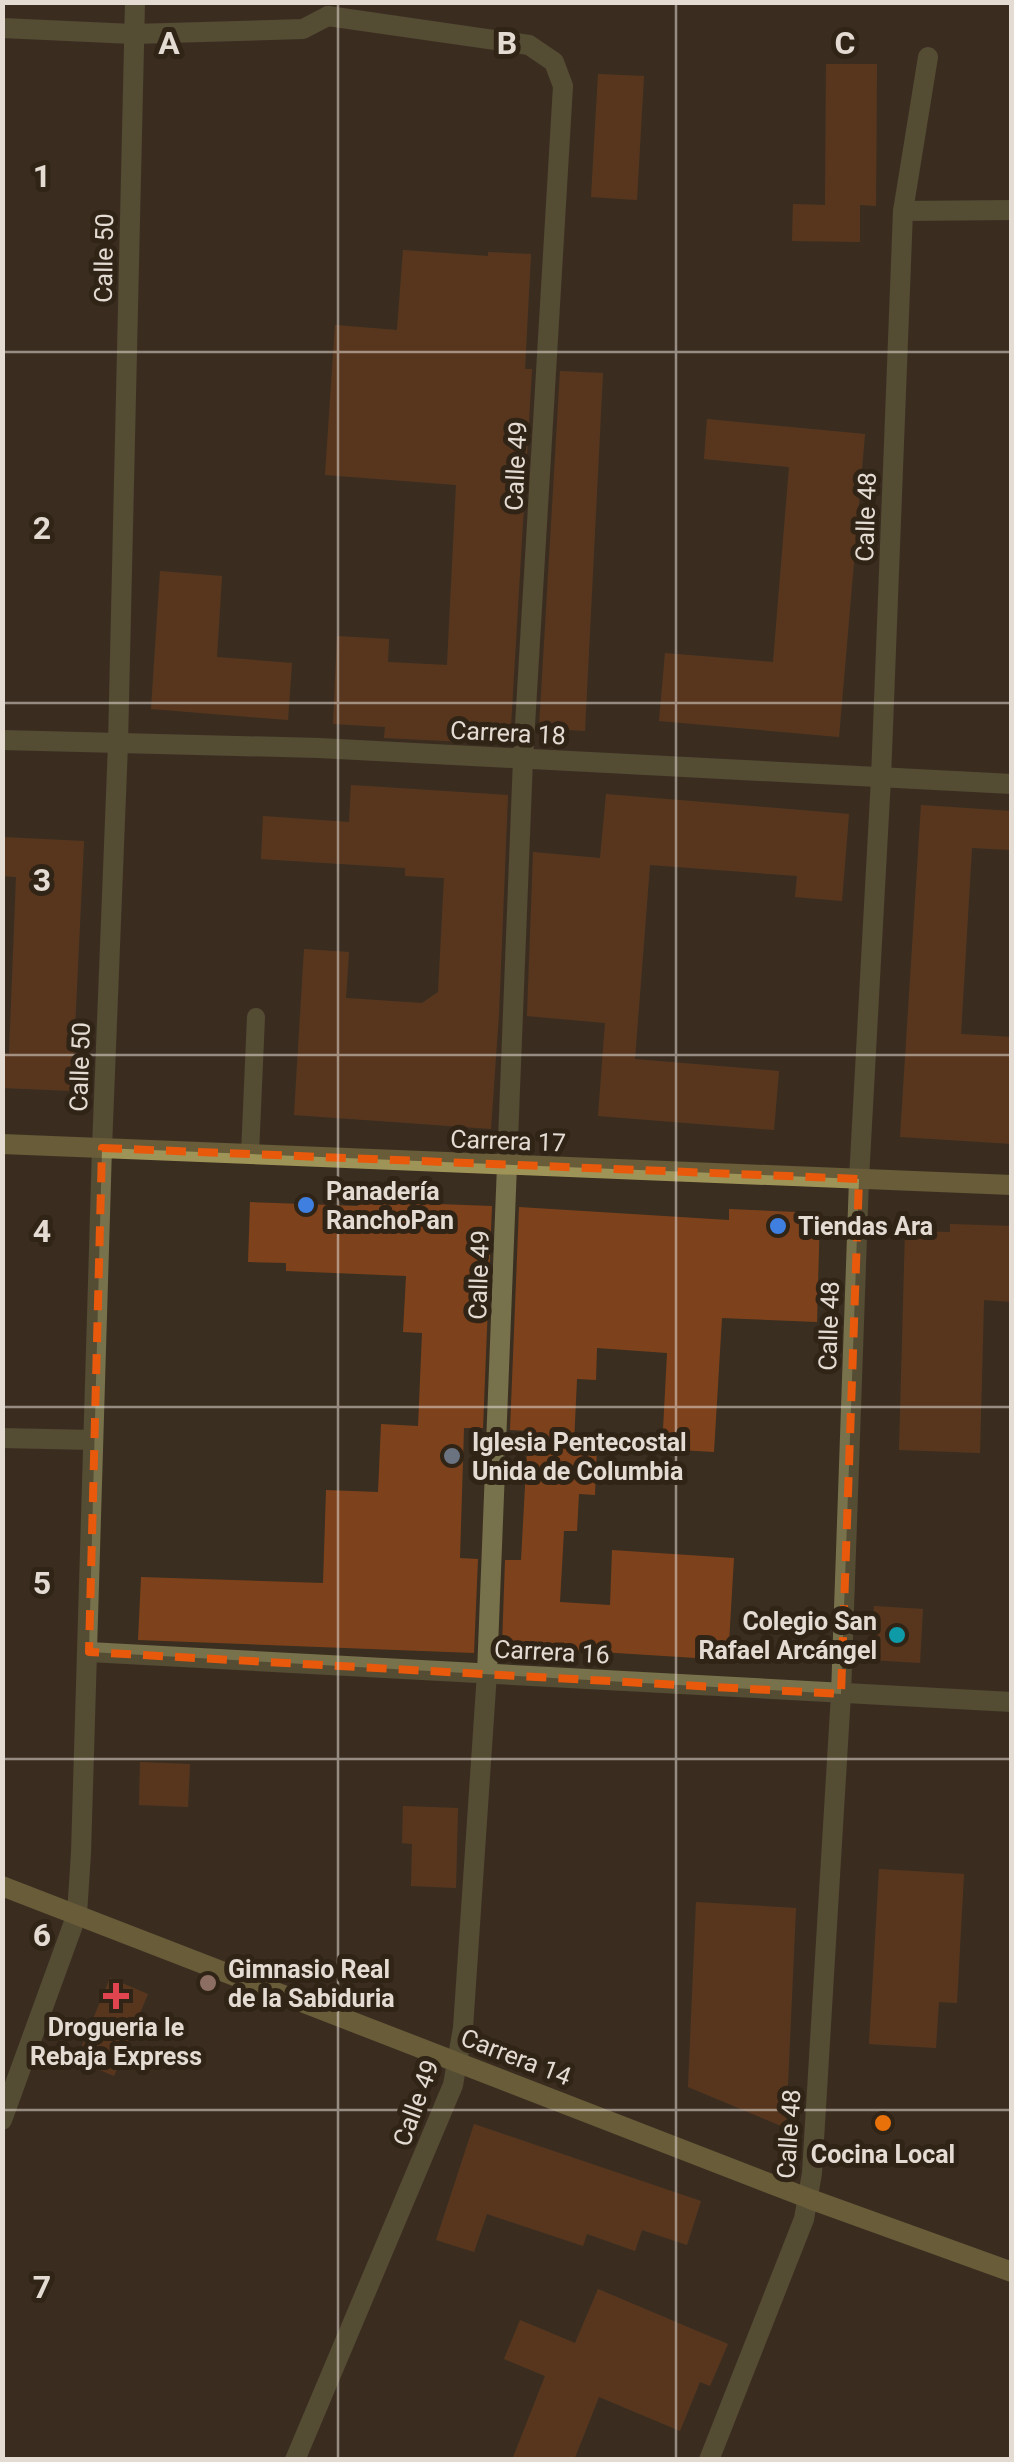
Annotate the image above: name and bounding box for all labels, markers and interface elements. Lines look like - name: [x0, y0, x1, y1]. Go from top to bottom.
- text: A: [158, 24, 180, 62]
- text: B: [497, 24, 517, 62]
- text: C: [835, 24, 855, 62]
- text: 1: [33, 157, 51, 195]
- street label: Calle 50: [89, 213, 119, 303]
- street label: Calle 49: [499, 421, 533, 511]
- street label: Calle 48: [850, 472, 882, 562]
- text: 2: [33, 509, 51, 547]
- street label: Carrera 18: [449, 715, 567, 751]
- text: 3: [33, 861, 51, 899]
- street label: Calle 50: [64, 1022, 96, 1112]
- street label: Carrera 17: [450, 1124, 566, 1158]
- place label: Panadería RanchoPan: [326, 1177, 454, 1235]
- marker: Panadería RanchoPan: [295, 1194, 317, 1216]
- text: 4: [33, 1212, 51, 1250]
- place label: Tiendas Ara: [798, 1212, 933, 1241]
- marker: Tiendas Ara: [767, 1215, 789, 1237]
- street label: Calle 49: [463, 1230, 495, 1320]
- street label: Calle 48: [813, 1281, 845, 1371]
- place label: Iglesia Pentecostal Unida de Columbia: [472, 1428, 687, 1486]
- marker: Iglesia Pentecostal Unida de Columbia: [441, 1445, 463, 1467]
- text: 5: [33, 1564, 51, 1602]
- place label: Colegio San Rafael Arcángel: [698, 1607, 877, 1665]
- marker: Colegio San Rafael Arcángel: [886, 1624, 908, 1646]
- street label: Carrera 16: [493, 1634, 611, 1670]
- text: 6: [33, 1916, 51, 1954]
- place label: Gimnasio Real de la Sabiduria: [228, 1955, 395, 2013]
- marker: Gimnasio Real de la Sabiduria: [197, 1972, 219, 1994]
- marker: Drogueria le Rebaja Express: [105, 1985, 127, 2007]
- place label: Drogueria le Rebaja Express: [30, 2013, 202, 2071]
- street label: Carrera 14: [457, 2023, 575, 2091]
- street label: Calle 49: [387, 2056, 445, 2150]
- street label: Calle 48: [771, 2088, 807, 2180]
- marker: Cocina Local: [872, 2112, 894, 2134]
- place label: Cocina Local: [811, 2140, 955, 2169]
- text: 7: [33, 2268, 51, 2306]

